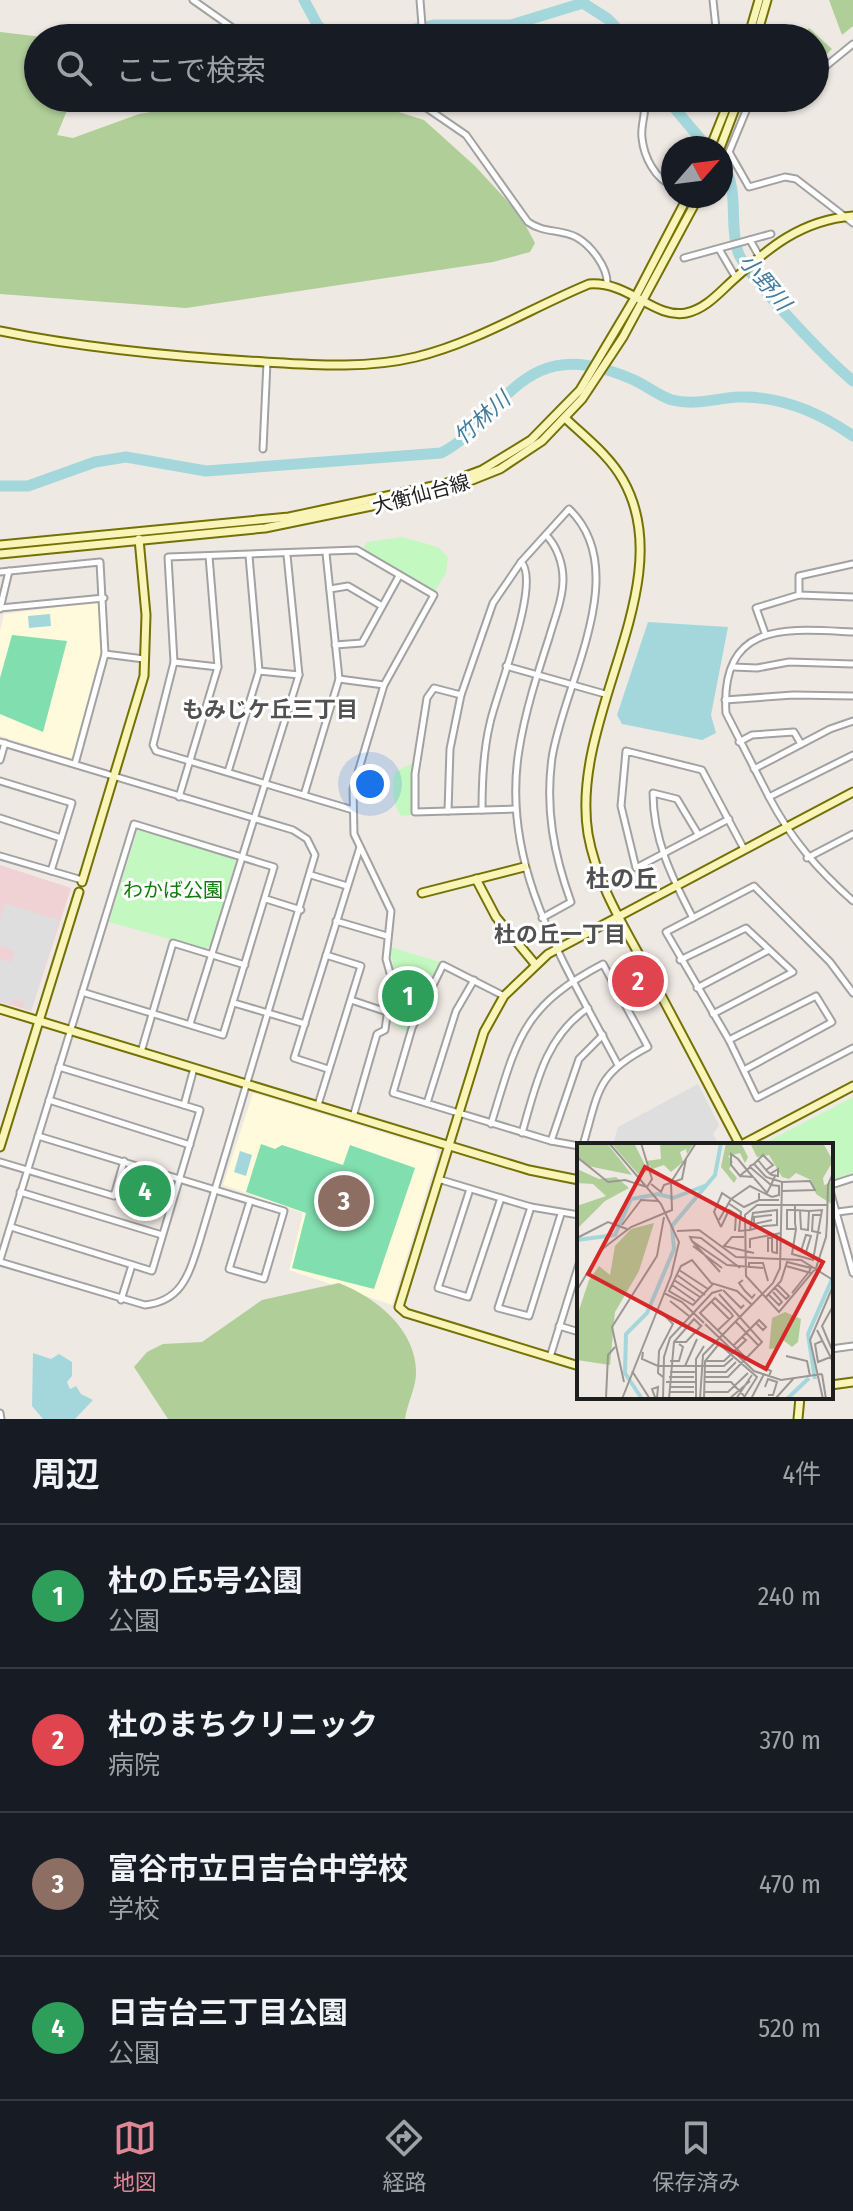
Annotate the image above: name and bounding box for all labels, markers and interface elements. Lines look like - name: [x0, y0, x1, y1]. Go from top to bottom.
- search box: [24, 24, 829, 112]
- icon: search: [52, 46, 96, 90]
- text: ここで検索: [116, 53, 266, 89]
- north arrow: [661, 136, 733, 208]
- water label: 小野川: [733, 248, 798, 317]
- water label: 竹林川: [448, 385, 517, 450]
- street label: 大衡仙台線: [370, 469, 472, 519]
- district label: もみじケ丘三丁目: [182, 696, 358, 723]
- your location: [350, 764, 390, 804]
- district label: 杜の丘: [586, 865, 658, 893]
- park label: わかば公園: [123, 878, 223, 902]
- district label: 杜の丘一丁目: [494, 921, 626, 948]
- pin: 2: [612, 951, 664, 1011]
- pin: 1: [382, 966, 434, 1026]
- inset map: [577, 1143, 833, 1399]
- pin: 4: [119, 1161, 171, 1221]
- pin: 3: [318, 1171, 370, 1231]
- text: 周辺: [32, 1454, 100, 1495]
- text: 4件: [782, 1459, 821, 1490]
- text: 杜の丘5号公園: [108, 1563, 303, 1599]
- text: 1: [53, 1581, 64, 1612]
- text: 240 m: [758, 1581, 821, 1612]
- text: 公園: [108, 1606, 160, 1637]
- text: 杜のまちクリニック: [108, 1707, 378, 1743]
- text: 2: [52, 1725, 64, 1756]
- text: 370 m: [760, 1725, 821, 1756]
- text: 病院: [108, 1750, 160, 1781]
- text: 富谷市立日吉台中学校: [108, 1851, 408, 1887]
- text: 3: [52, 1869, 64, 1900]
- text: 470 m: [759, 1869, 821, 1900]
- text: 学校: [108, 1894, 160, 1925]
- text: 日吉台三丁目公園: [108, 1995, 348, 2031]
- text: 4: [51, 2013, 65, 2044]
- text: 520 m: [758, 2013, 821, 2044]
- text: 公園: [108, 2038, 160, 2069]
- tab: 地図: [113, 2116, 157, 2196]
- tab: 経路: [382, 2116, 426, 2196]
- tab: 保存済み: [652, 2116, 740, 2196]

